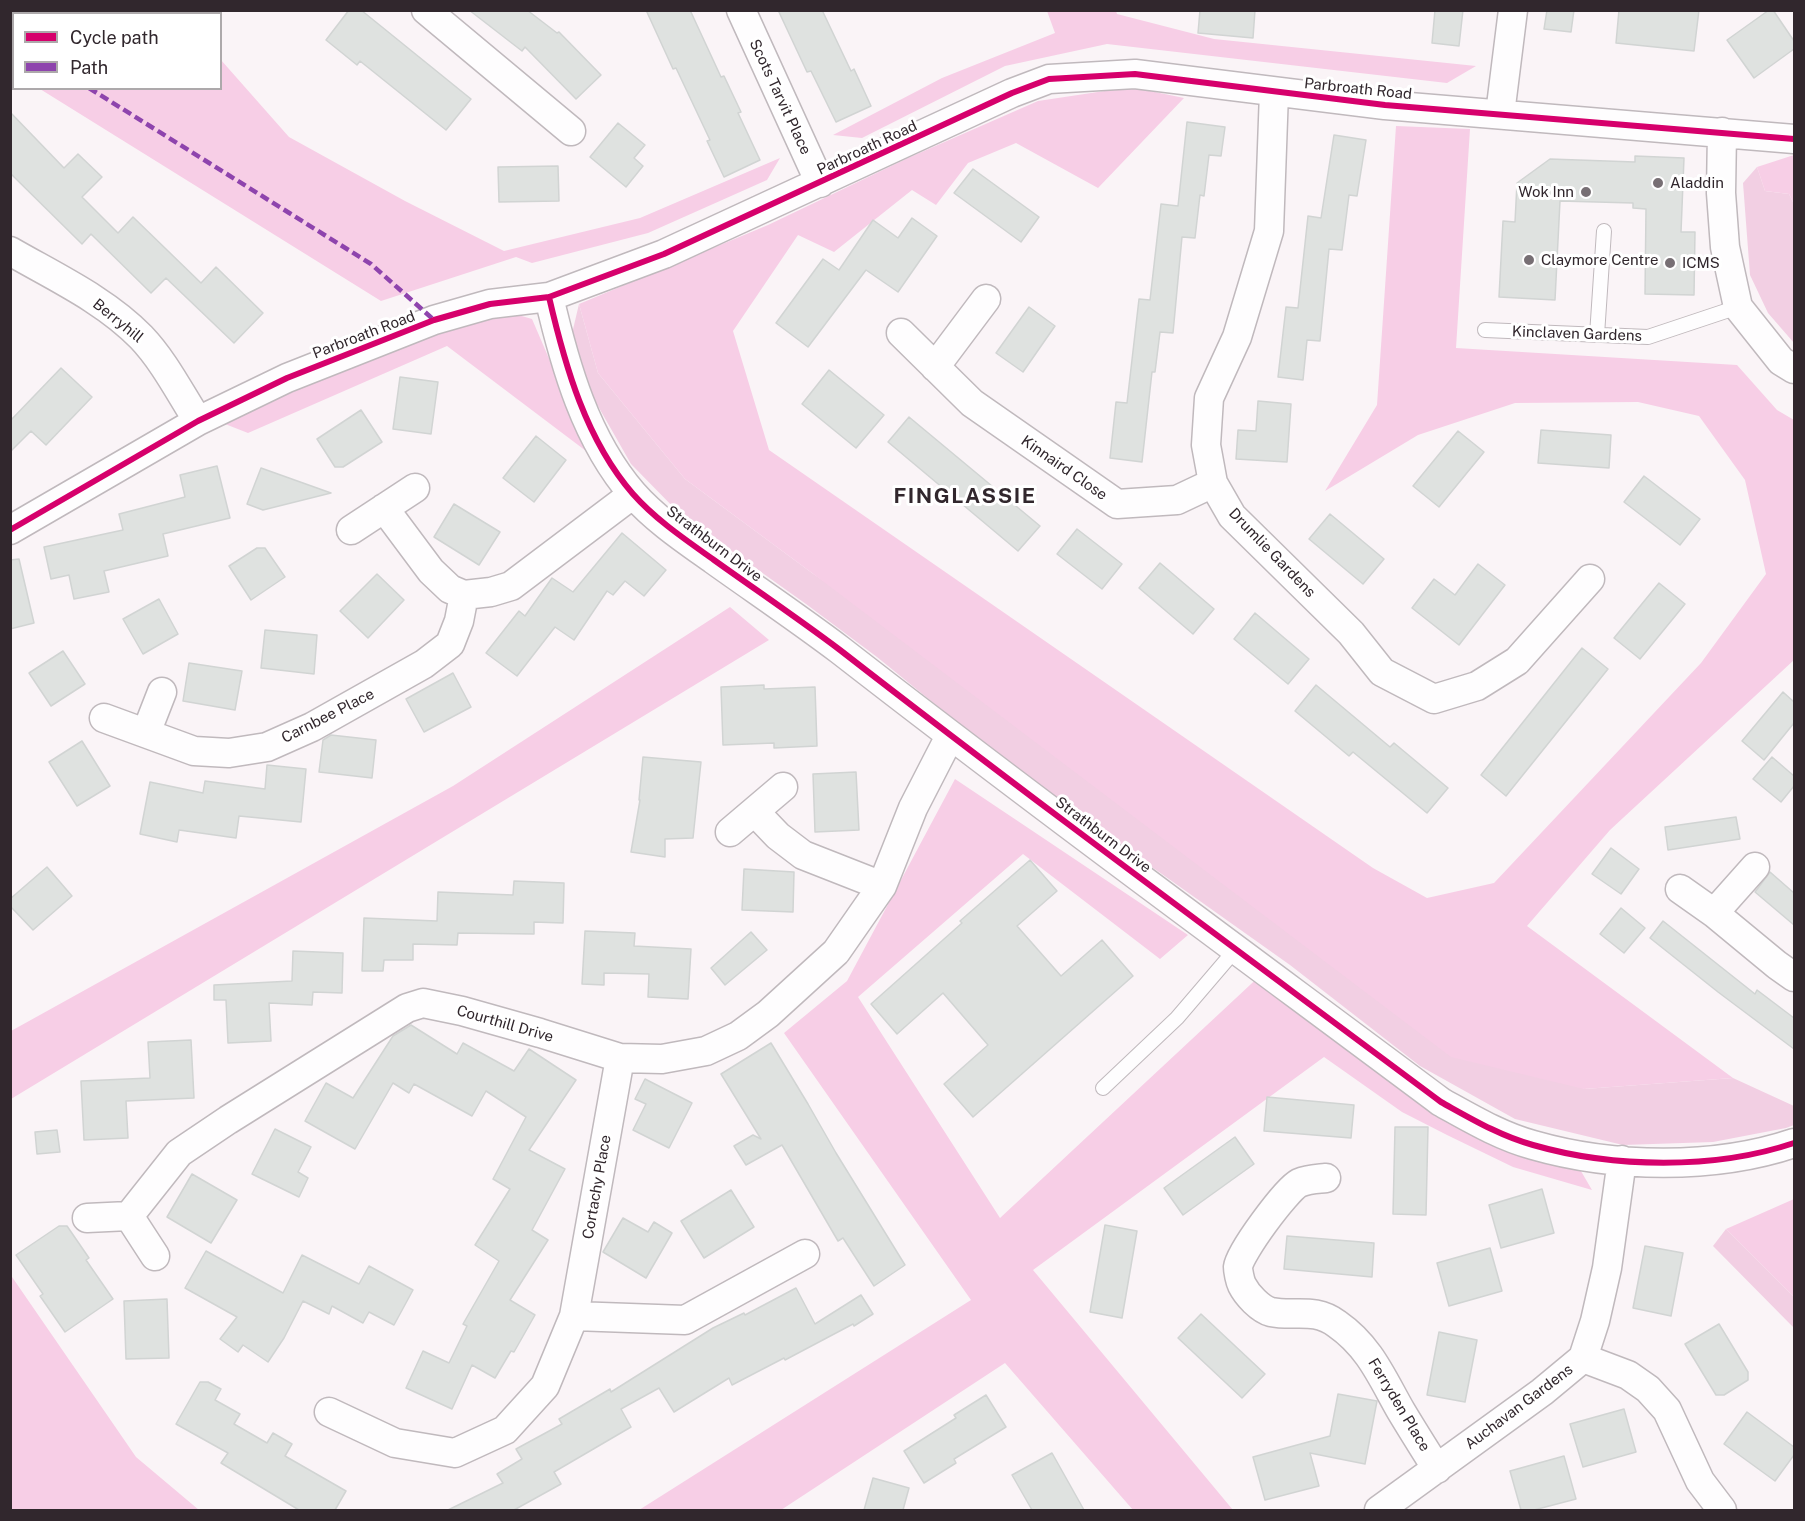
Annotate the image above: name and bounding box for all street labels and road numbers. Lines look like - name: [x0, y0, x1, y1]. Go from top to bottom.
- street label: Scots Tarvit Place: [745, 36, 815, 158]
- street label: Parbroath Road: [1303, 74, 1413, 104]
- street label: Parbroath Road: [814, 117, 920, 179]
- street label: Berryhill: [89, 295, 147, 347]
- street label: Parbroath Road: [310, 307, 418, 363]
- street label: Kinclaven Gardens: [1512, 323, 1642, 345]
- street label: Kinnaird Close: [1018, 432, 1110, 504]
- street label: Strathburn Drive: [662, 502, 766, 586]
- street label: Drumlie Gardens: [1225, 505, 1319, 601]
- street label: Carnbee Place: [279, 685, 377, 747]
- street label: Strathburn Drive: [1051, 793, 1155, 877]
- street label: Courthill Drive: [455, 1002, 555, 1046]
- street label: Cortachy Place: [579, 1133, 615, 1241]
- street label: Ferryden Place: [1364, 1355, 1434, 1455]
- street label: Auchavan Gardens: [1461, 1361, 1577, 1453]

